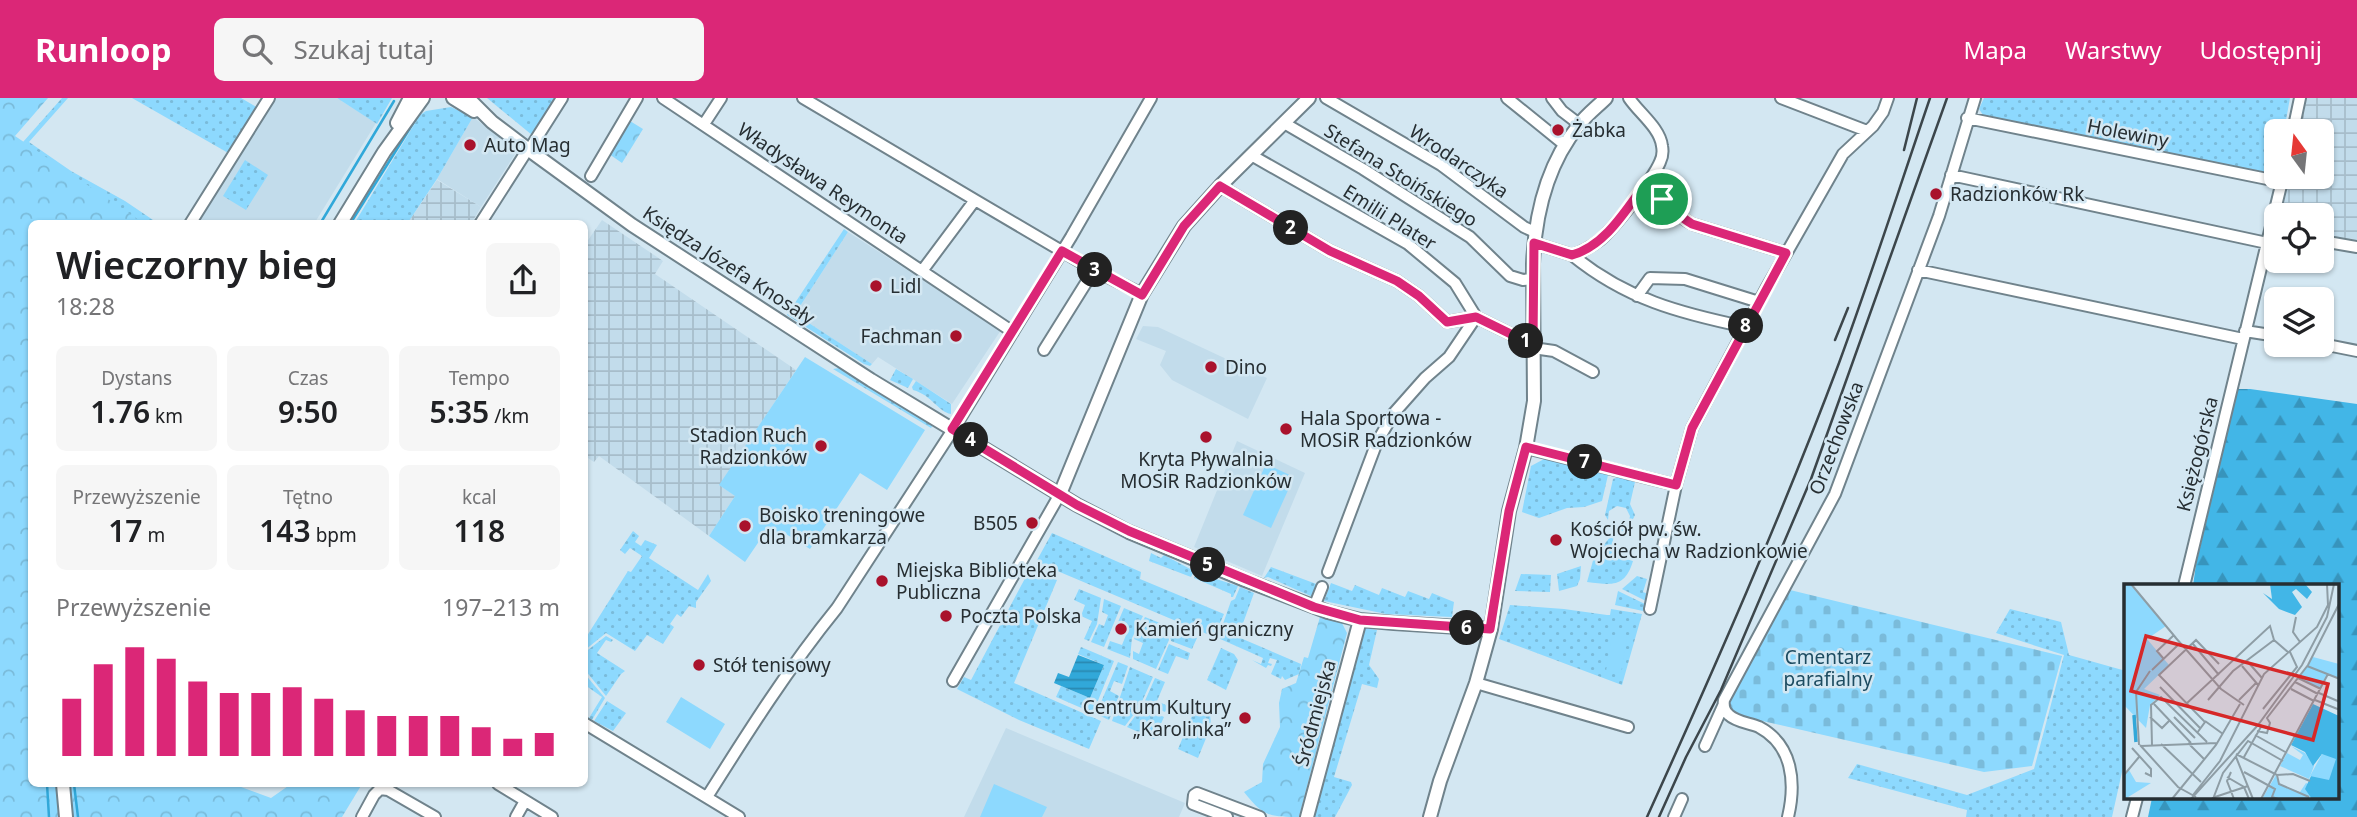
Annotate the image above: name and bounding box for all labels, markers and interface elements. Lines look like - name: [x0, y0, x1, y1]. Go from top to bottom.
- search box: [214, 18, 704, 81]
- text: Runloop: [35, 27, 172, 72]
- icon: search: [238, 30, 276, 68]
- text: Szukaj tutaj: [294, 31, 434, 67]
- text: Mapa: [1964, 33, 2027, 66]
- text: Warstwy: [2065, 33, 2162, 66]
- text: Udostępnij: [2200, 33, 2322, 66]
- street label: Holewiny: [2085, 112, 2171, 154]
- street label: Władysława Reymonta: [733, 116, 913, 250]
- street label: Stefana Stoińskiego: [1319, 117, 1483, 233]
- place label: Żabka: [1572, 117, 1626, 143]
- street label: Wrodarczyka: [1404, 118, 1514, 204]
- north arrow: [2264, 119, 2334, 189]
- map controls: [2264, 119, 2334, 357]
- marker: Żabka: [1550, 122, 1566, 138]
- place label: Auto Mag: [484, 132, 571, 158]
- marker: Auto Mag: [462, 137, 478, 153]
- pin: [1632, 169, 1692, 229]
- street label: Emilii Plater: [1338, 178, 1442, 256]
- icon: arrive: [1643, 180, 1681, 218]
- place label: Radzionków Rk: [1950, 181, 2084, 207]
- marker: Radzionków Rk: [1928, 186, 1944, 202]
- street label: Księdza Józefa Knosały: [638, 200, 820, 331]
- button: locate: [2264, 203, 2334, 273]
- pin: 2: [1274, 211, 1308, 246]
- text: 2: [1285, 214, 1296, 240]
- text: Wieczorny bieg: [56, 238, 338, 290]
- button: share: [486, 243, 560, 317]
- pin: 3: [1078, 252, 1112, 288]
- text: 3: [1089, 256, 1100, 282]
- place label: Lidl: [890, 273, 921, 299]
- marker: Lidl: [868, 278, 884, 294]
- button: layers: [2264, 287, 2334, 357]
- text: 18:28: [56, 290, 115, 322]
- pin: 8: [1728, 308, 1764, 344]
- text: 8: [1740, 312, 1751, 338]
- place label: Fachman: [860, 323, 942, 349]
- pin: 1: [1508, 324, 1544, 358]
- text: 1: [1520, 327, 1531, 353]
- marker: Fachman: [948, 328, 964, 344]
- place label: Dino: [1225, 354, 1267, 380]
- marker: Dino: [1203, 359, 1219, 375]
- text: Dystans: [101, 365, 172, 391]
- text: Czas: [288, 365, 328, 391]
- text: Tempo: [449, 365, 510, 391]
- street label: Orzechowska: [1803, 378, 1869, 498]
- text: 1.76: [90, 391, 150, 432]
- text: 9:50: [278, 391, 338, 432]
- text: 5:35: [429, 391, 489, 432]
- street label: Księżogórska: [2170, 394, 2224, 514]
- text: km: [150, 403, 183, 429]
- text: /km: [489, 403, 529, 429]
- place label: Hala Sportowa - MOSiR Radzionków: [1300, 405, 1472, 453]
- marker: Hala Sportowa - MOSiR Radzionków: [1278, 421, 1294, 437]
- place label: Stadion Ruch Radzionków: [690, 422, 807, 470]
- pin: 4: [954, 422, 988, 458]
- text: 4: [965, 426, 976, 452]
- marker: Kryta Pływalnia MOSiR Radzionków: [1198, 429, 1214, 445]
- marker: Stadion Ruch Radzionków: [813, 438, 829, 454]
- pin: 7: [1568, 444, 1602, 480]
- place label: Kryta Pływalnia MOSiR Radzionków: [1120, 446, 1292, 494]
- text: 7: [1579, 448, 1590, 474]
- text: Przewyższenie: [73, 484, 201, 510]
- text: Tętno: [283, 484, 333, 510]
- text: kcal: [462, 484, 497, 510]
- place label: Boisko treningowe dla bramkarza: [759, 502, 925, 550]
- text: 17: [108, 510, 142, 551]
- text: 143: [259, 510, 311, 551]
- text: 118: [454, 510, 505, 551]
- place label: B505: [973, 510, 1018, 536]
- marker: B505: [1024, 515, 1040, 531]
- place label: Kościół pw. św. Wojciecha w Radzionkowie: [1570, 516, 1808, 564]
- marker: Boisko treningowe dla bramkarza: [737, 518, 753, 534]
- text: m: [142, 522, 165, 548]
- text: bpm: [311, 522, 357, 548]
- marker: Kościół pw. św. Wojciecha w Radzionkowie: [1548, 532, 1564, 548]
- pin: 5: [1190, 547, 1226, 582]
- text: 5: [1202, 551, 1213, 577]
- place label: Miejska Biblioteka Publiczna: [896, 557, 1057, 605]
- marker: Miejska Biblioteka Publiczna: [874, 573, 890, 589]
- inset map: [2124, 584, 2340, 800]
- text: Przewyższenie: [56, 591, 211, 623]
- text: 197–213 m: [442, 591, 560, 623]
- place label: Poczta Polska: [960, 603, 1081, 629]
- marker: Poczta Polska: [938, 608, 954, 624]
- pin: 6: [1450, 610, 1484, 646]
- text: 6: [1461, 614, 1472, 640]
- place label: Kamień graniczny: [1135, 616, 1294, 642]
- marker: Kamień graniczny: [1113, 621, 1129, 637]
- park label: Cmentarz parafialny: [1784, 644, 1873, 692]
- place label: Stół tenisowy: [713, 652, 831, 678]
- marker: Stół tenisowy: [691, 657, 707, 673]
- street label: Śródmiejska: [1288, 657, 1342, 769]
- place label: Centrum Kultury „Karolinka”: [1083, 694, 1231, 742]
- marker: Centrum Kultury „Karolinka”: [1237, 710, 1253, 726]

